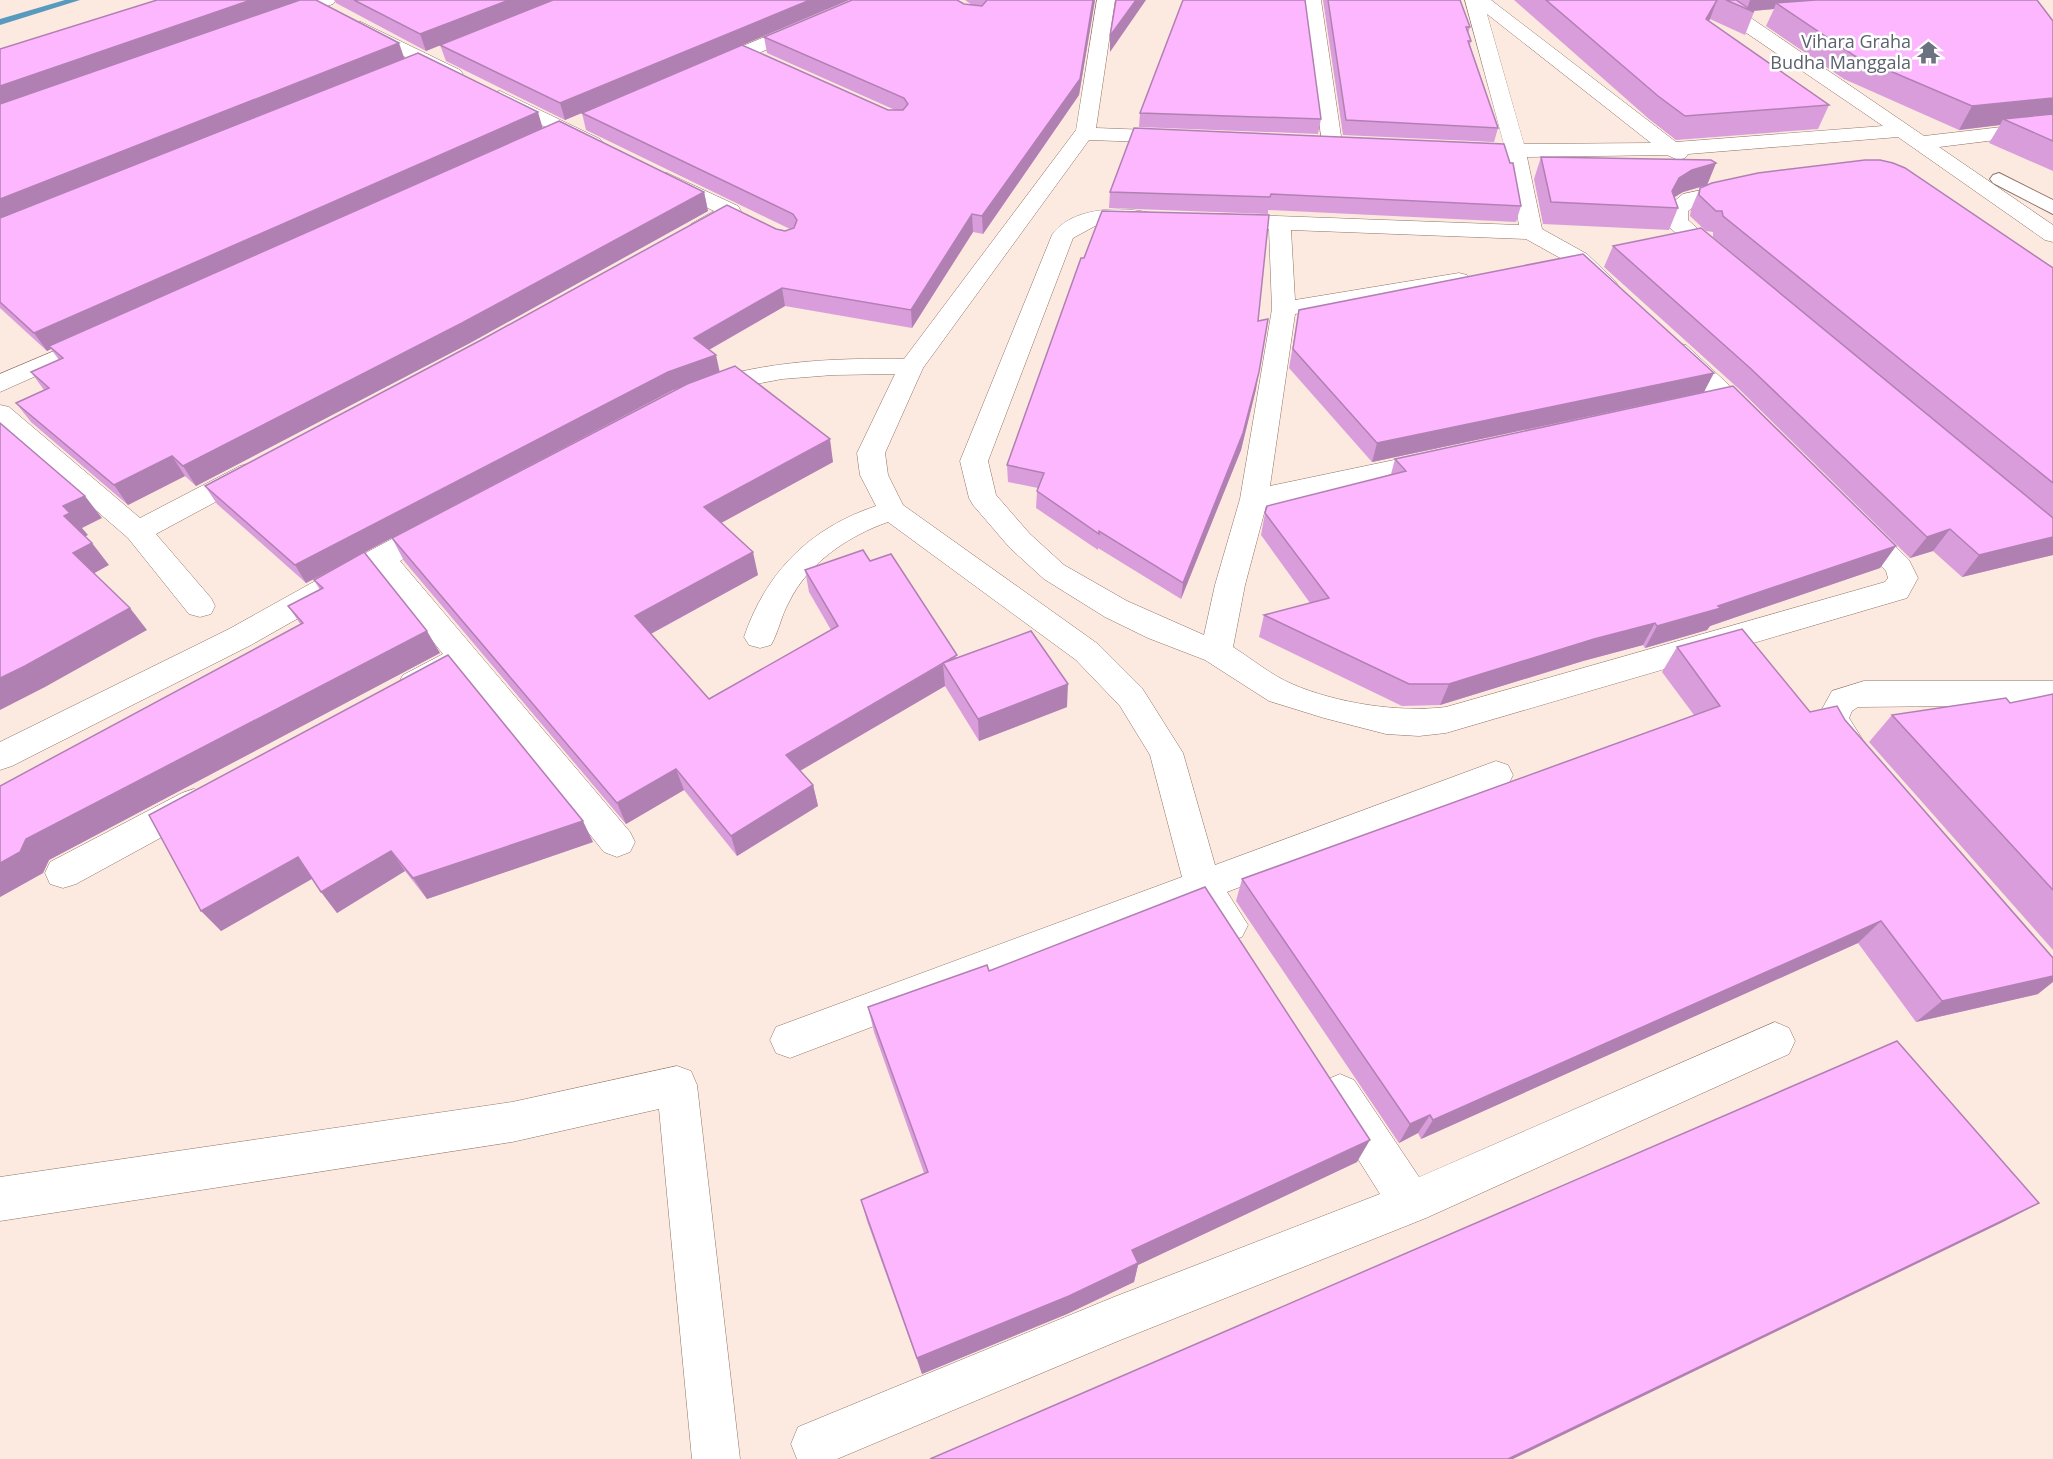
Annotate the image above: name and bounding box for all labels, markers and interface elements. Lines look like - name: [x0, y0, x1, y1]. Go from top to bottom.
- place label: Vihara Graha Budha Manggala: [1770, 29, 1911, 74]
- temple icon: Vihara Graha Budha Manggala: [1916, 39, 1942, 65]

